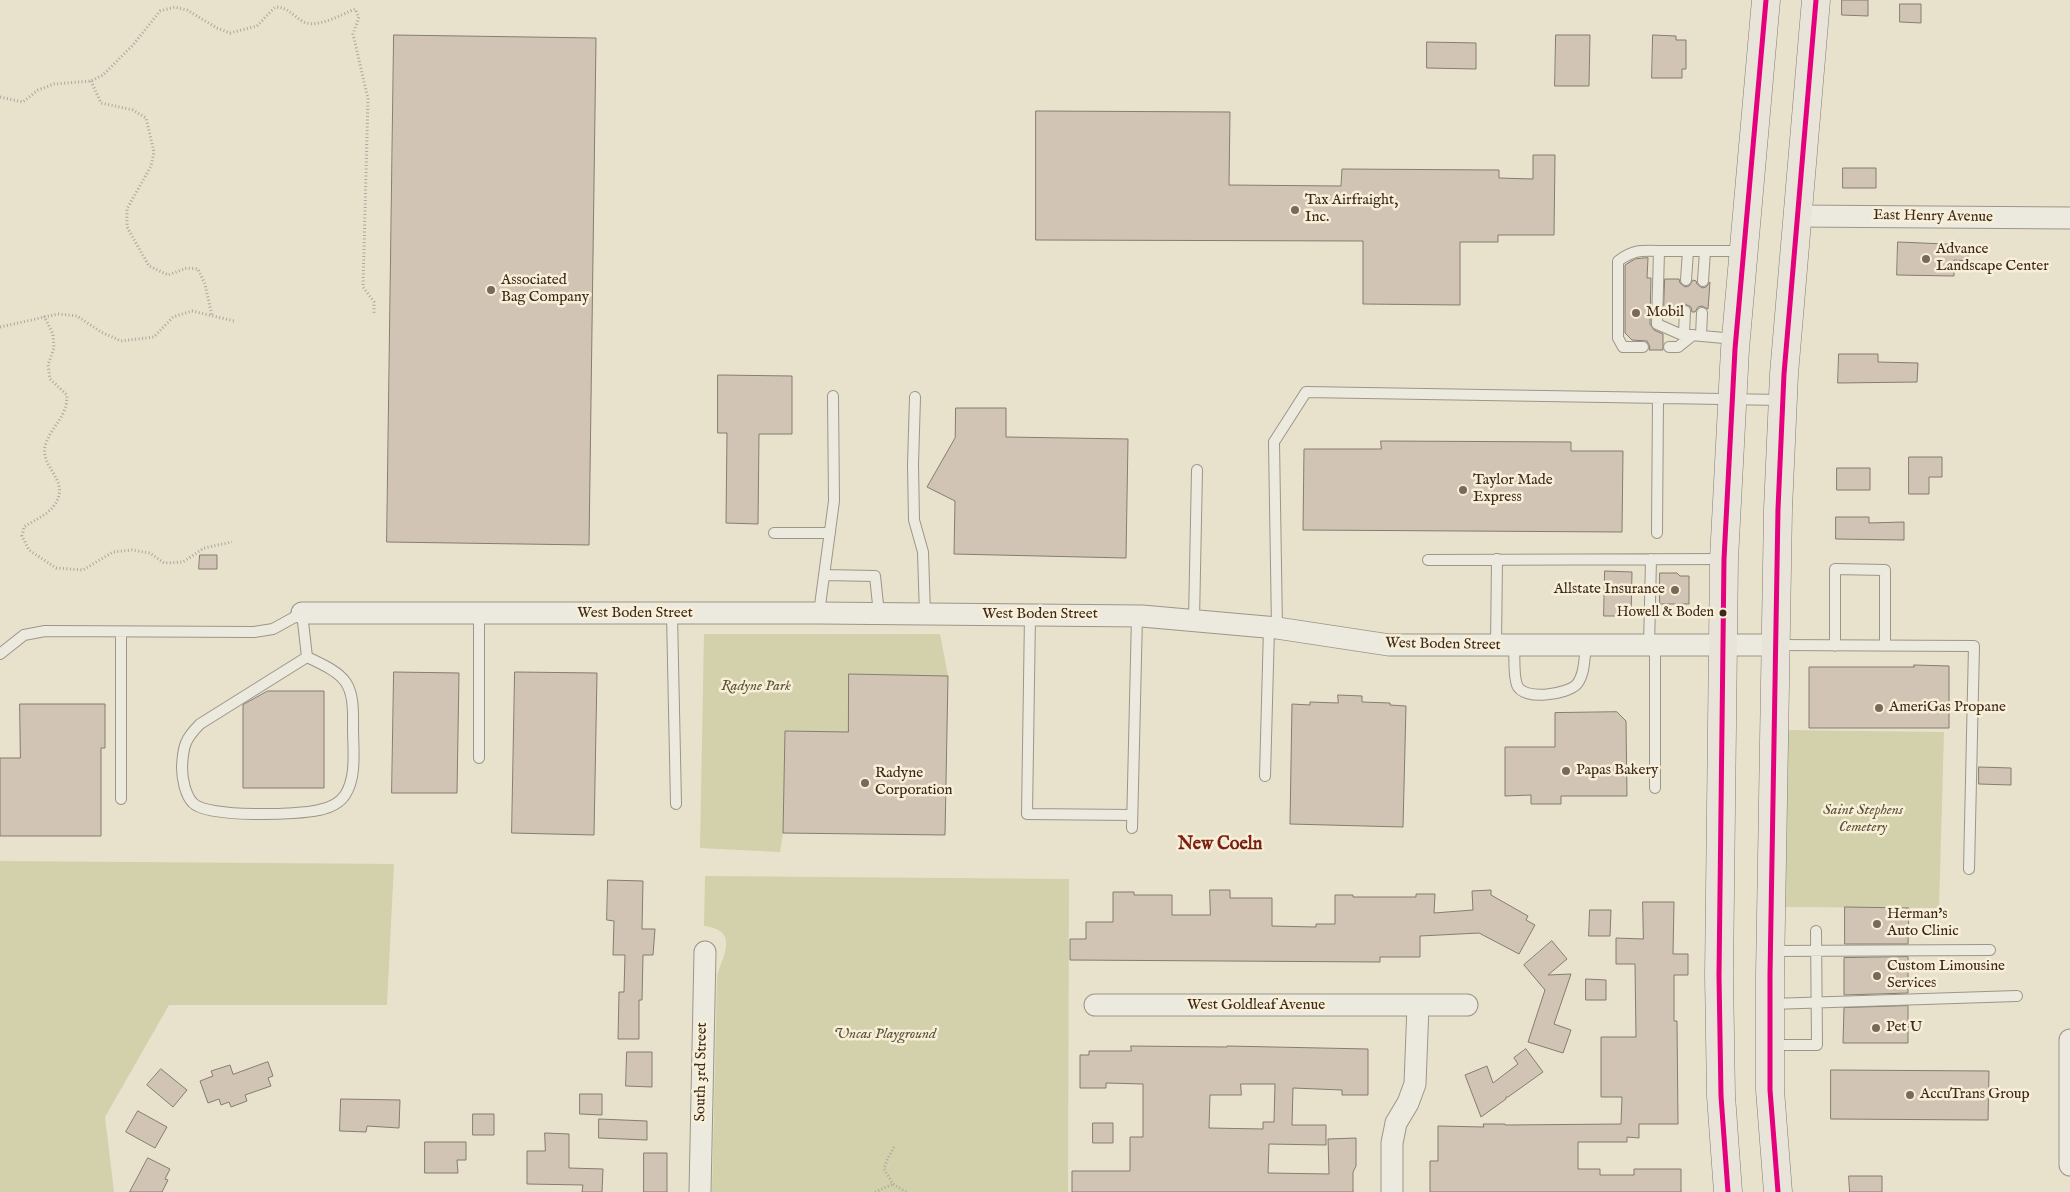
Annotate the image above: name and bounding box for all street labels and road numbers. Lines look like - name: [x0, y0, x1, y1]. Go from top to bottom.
- street label: East Henry Avenue: [1873, 207, 1993, 227]
- street label: West Boden Street: [577, 605, 693, 623]
- street label: West Boden Street: [982, 606, 1098, 624]
- street label: West Boden Street: [1385, 635, 1501, 655]
- street label: West Goldleaf Avenue: [1187, 997, 1325, 1015]
- street label: South 3rd Street: [692, 1022, 712, 1122]

